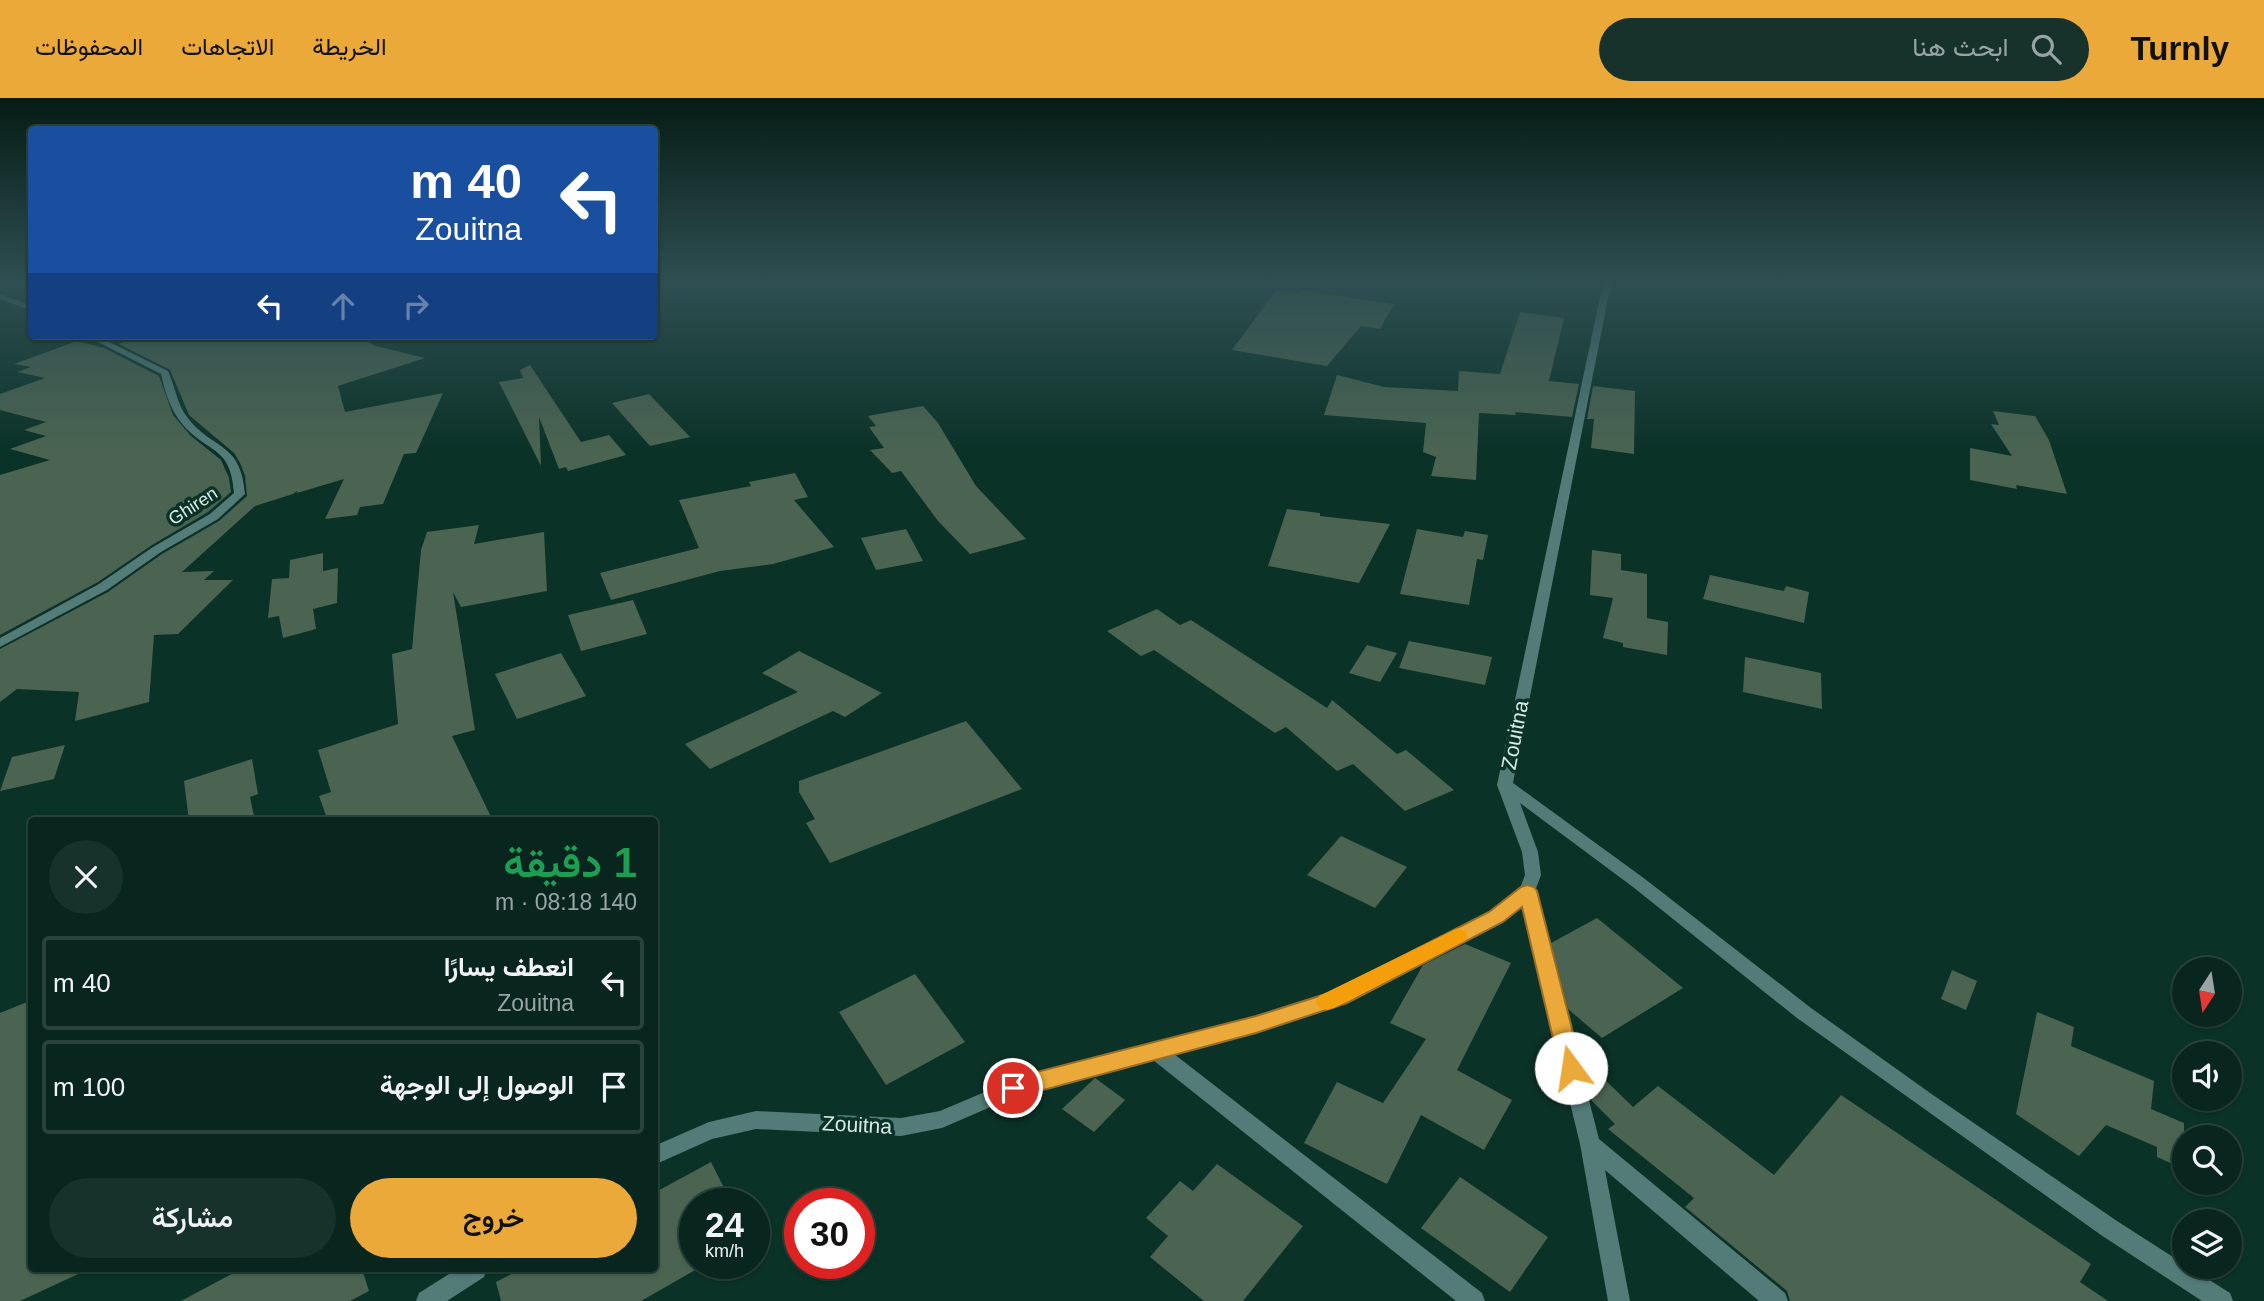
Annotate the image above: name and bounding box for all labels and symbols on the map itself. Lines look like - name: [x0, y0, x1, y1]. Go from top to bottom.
- street label: Ghiren: [165, 483, 221, 529]
- street label: Zouitna: [1497, 698, 1533, 771]
- north arrow: [2172, 957, 2242, 1027]
- position arrow: [1534, 1031, 1608, 1105]
- pin: [983, 1058, 1043, 1118]
- street label: Zouitna: [821, 1111, 893, 1138]
- speed limit sign: 30: [784, 1188, 875, 1279]

